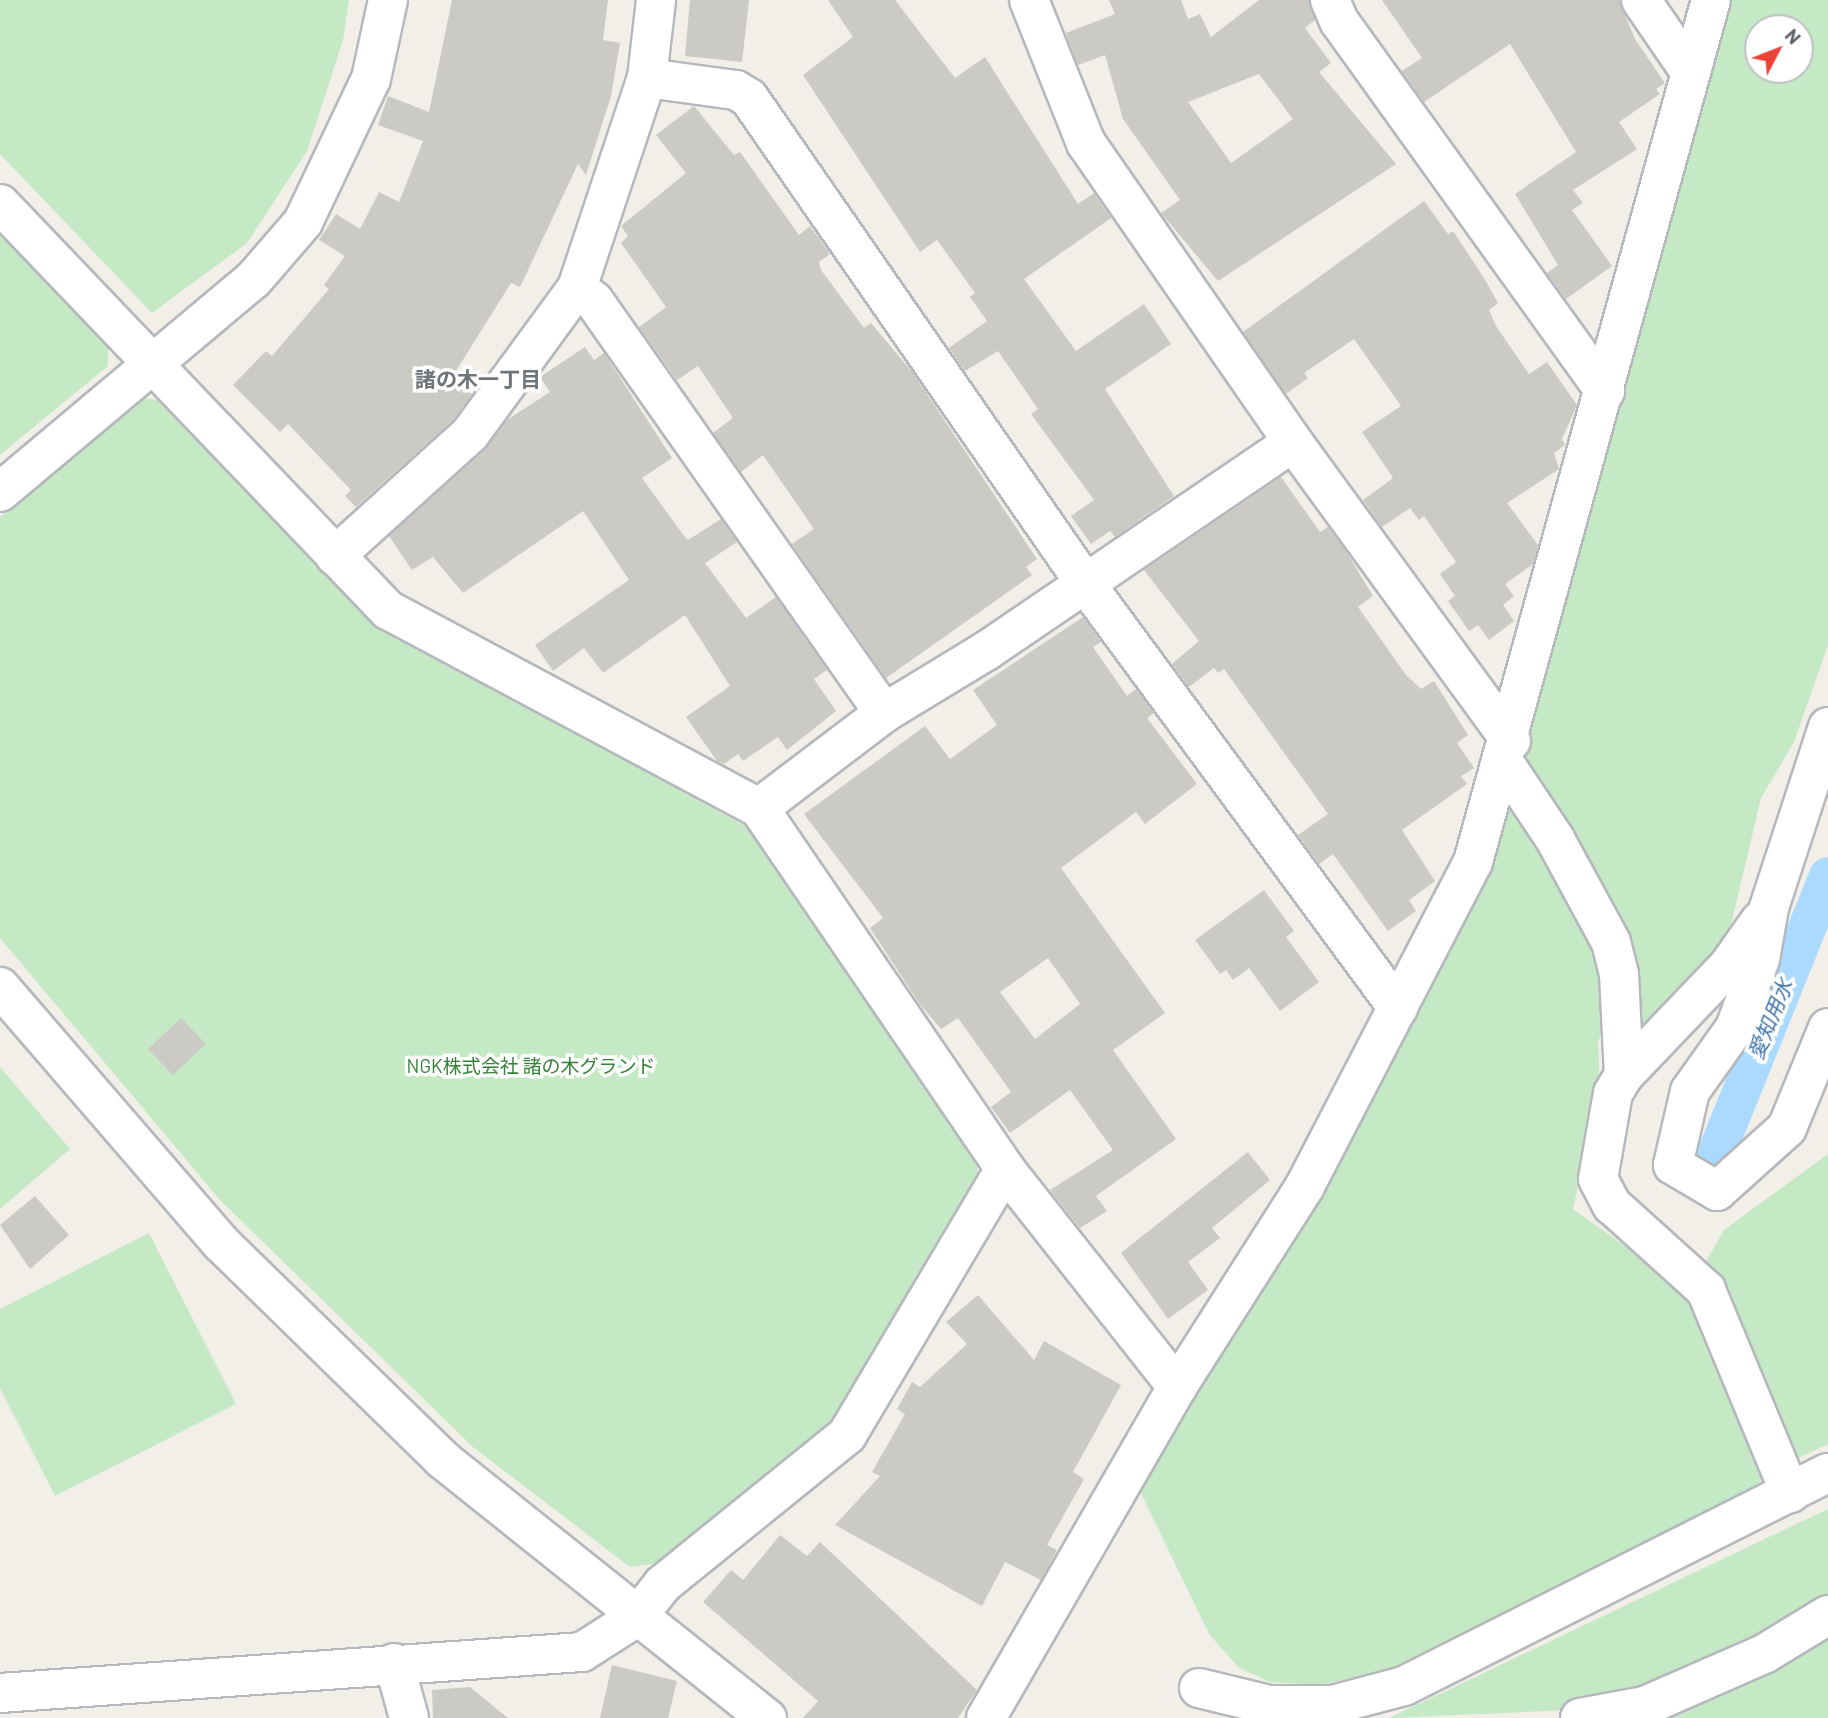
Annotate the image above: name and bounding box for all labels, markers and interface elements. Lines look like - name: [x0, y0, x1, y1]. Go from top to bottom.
- north arrow: [1744, 14, 1814, 84]
- text: N: [1781, 24, 1806, 48]
- district label: 諸の木一丁目: [415, 366, 541, 392]
- water label: 愛知用水: [1743, 975, 1797, 1063]
- park label: NGK株式会社 諸の木グランド: [407, 1055, 655, 1077]

